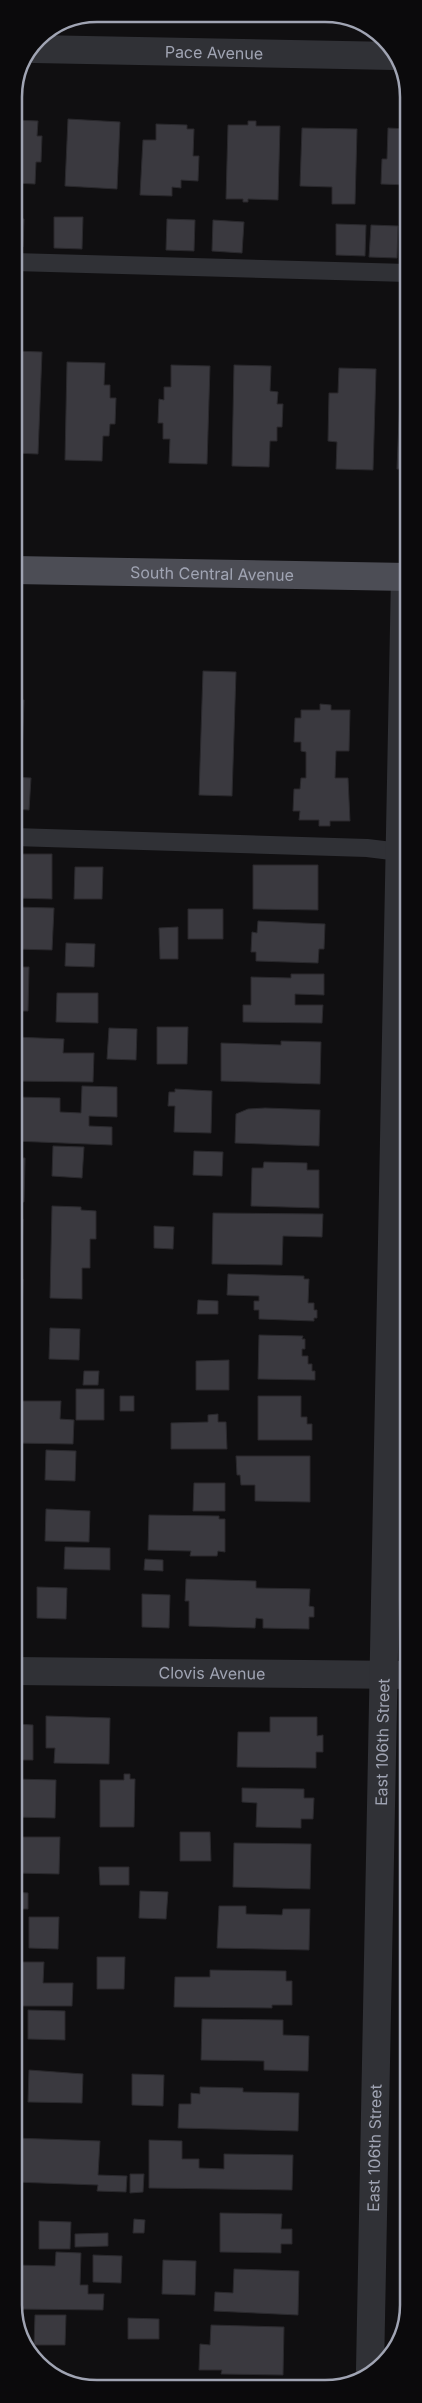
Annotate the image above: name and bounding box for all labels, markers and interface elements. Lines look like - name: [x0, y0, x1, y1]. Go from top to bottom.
- street label: Pace Avenue: [165, 42, 263, 63]
- street label: South Central Avenue: [130, 562, 294, 585]
- street label: Clovis Avenue: [158, 1662, 266, 1684]
- street label: East 106th Street: [371, 1678, 393, 1806]
- street label: East 106th Street: [363, 2084, 386, 2212]

